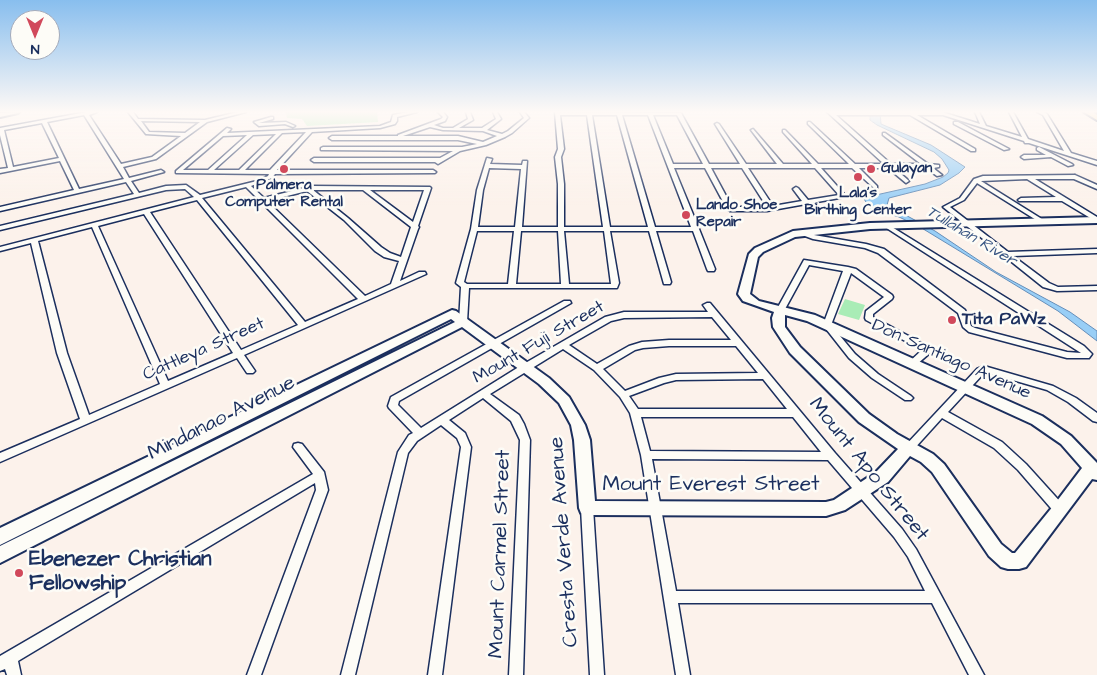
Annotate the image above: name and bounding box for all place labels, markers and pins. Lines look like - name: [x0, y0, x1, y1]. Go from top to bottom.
- place label: Gulayan: [881, 160, 932, 178]
- marker: Palmera Computer Rental: [278, 163, 290, 175]
- marker: Gulayan: [865, 163, 877, 175]
- marker: Lala's Birthing Center: [852, 171, 864, 183]
- place label: Palmera Computer Rental: [225, 177, 343, 212]
- place label: Lala's Birthing Center: [805, 185, 911, 220]
- place label: Lando Shoe Repair: [696, 197, 777, 232]
- marker: Lando Shoe Repair: [680, 209, 692, 221]
- place label: Tita PaWz: [962, 309, 1046, 331]
- marker: Tita PaWz: [946, 314, 958, 326]
- place label: Ebenezer Christian Fellowship: [29, 548, 212, 598]
- marker: Ebenezer Christian Fellowship: [13, 567, 25, 579]

